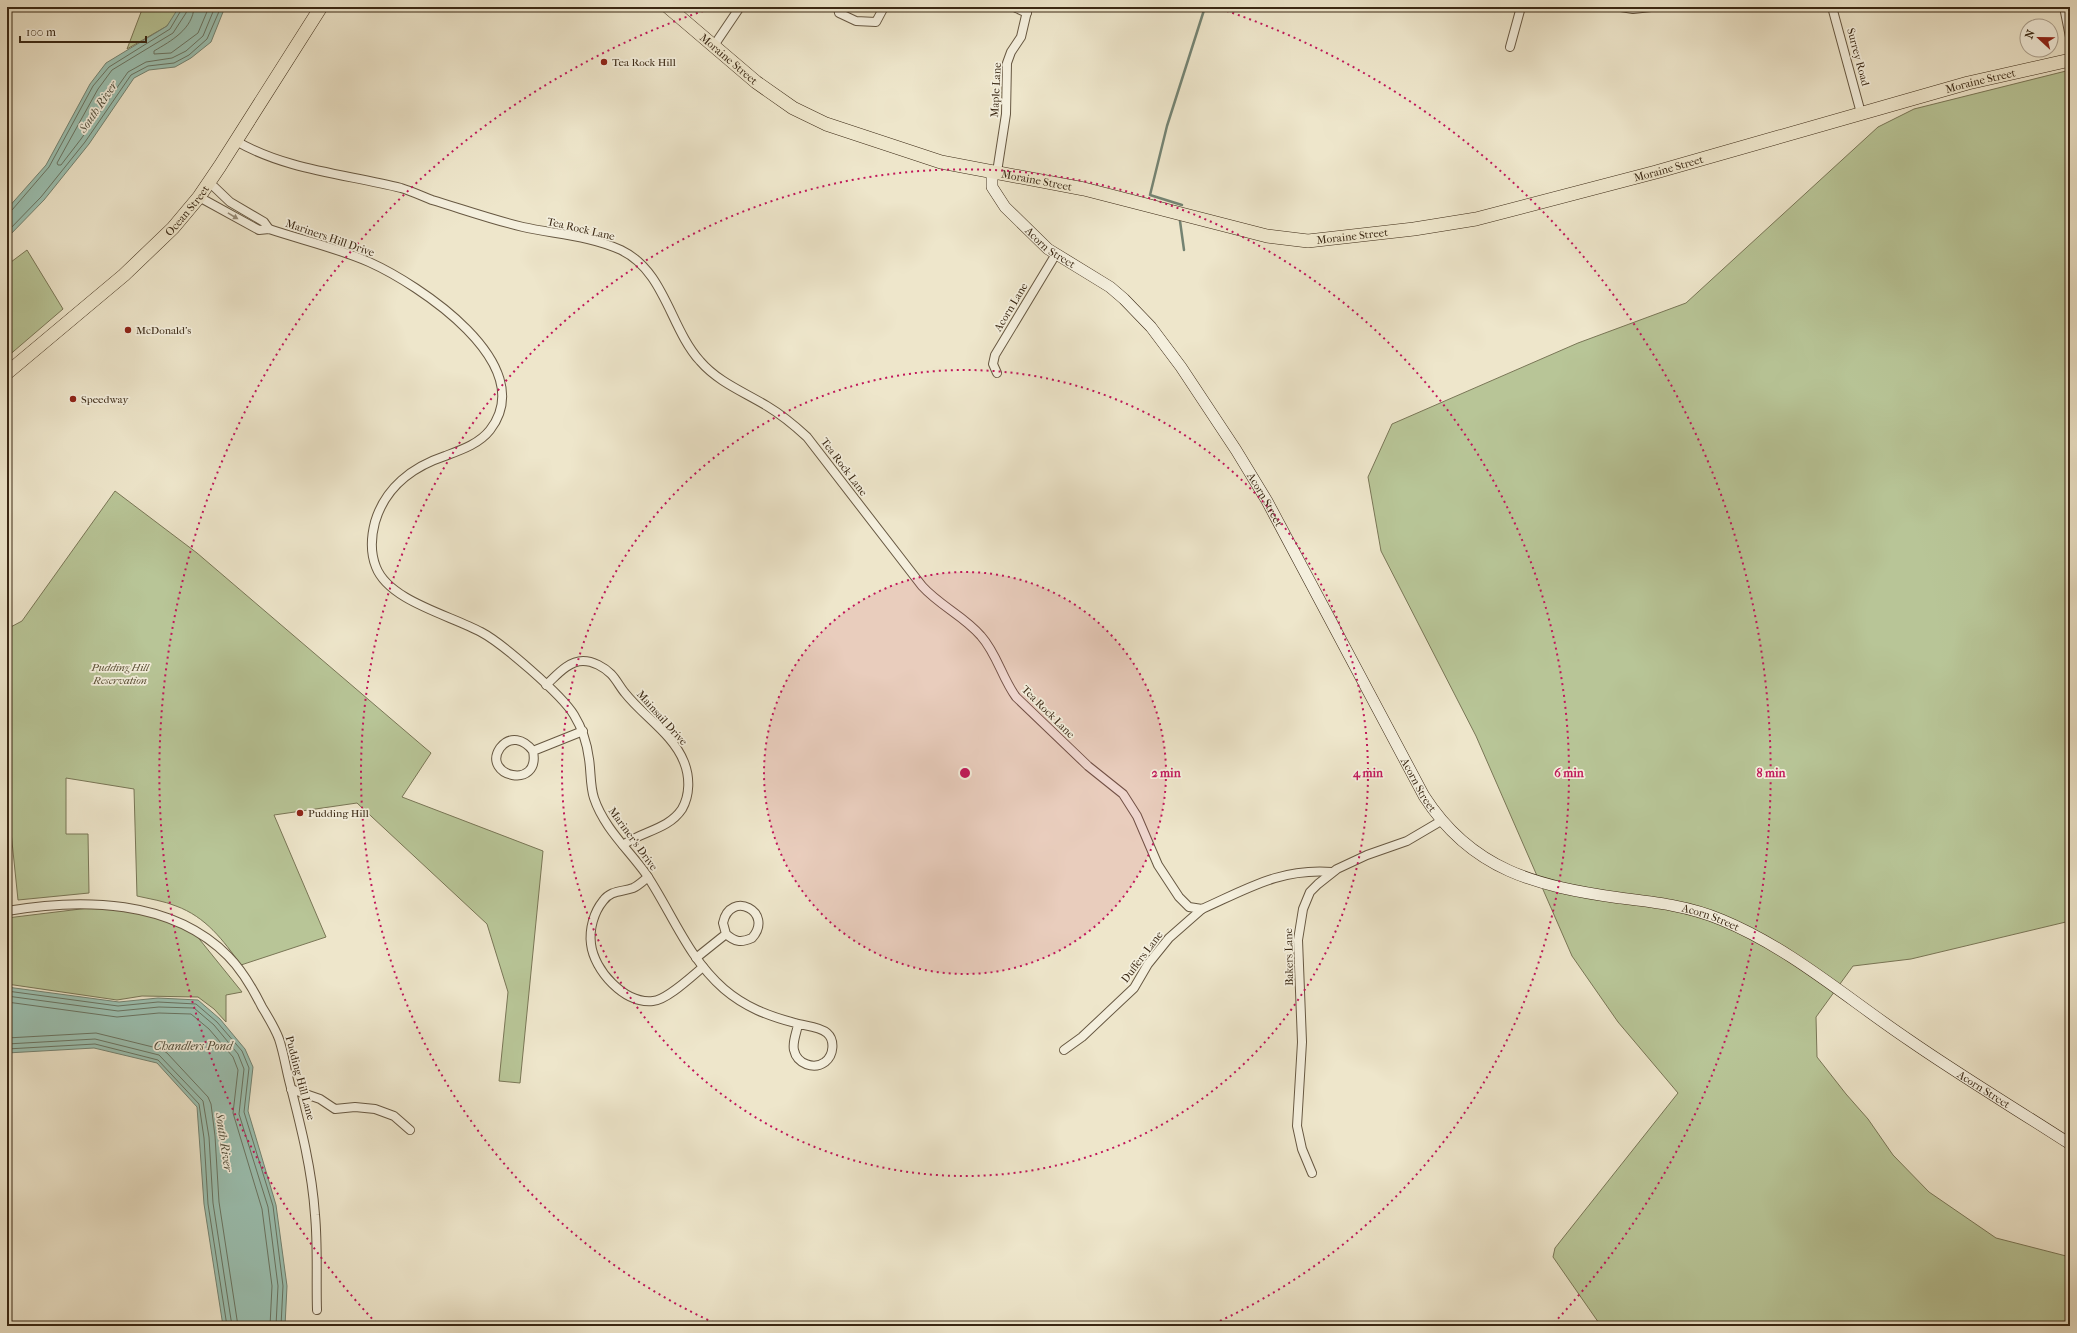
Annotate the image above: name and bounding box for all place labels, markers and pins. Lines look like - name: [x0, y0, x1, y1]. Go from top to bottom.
- place label: Tea Rock Hill: [612, 56, 676, 69]
- marker: Tea Rock Hill: [599, 57, 609, 67]
- place label: McDonald's: [136, 324, 191, 337]
- marker: McDonald's: [123, 325, 133, 335]
- place label: Speedway: [81, 393, 129, 406]
- marker: Speedway: [68, 394, 78, 404]
- centre of rings: [958, 766, 972, 780]
- place label: Pudding Hill: [308, 807, 369, 820]
- marker: Pudding Hill: [295, 808, 305, 818]

